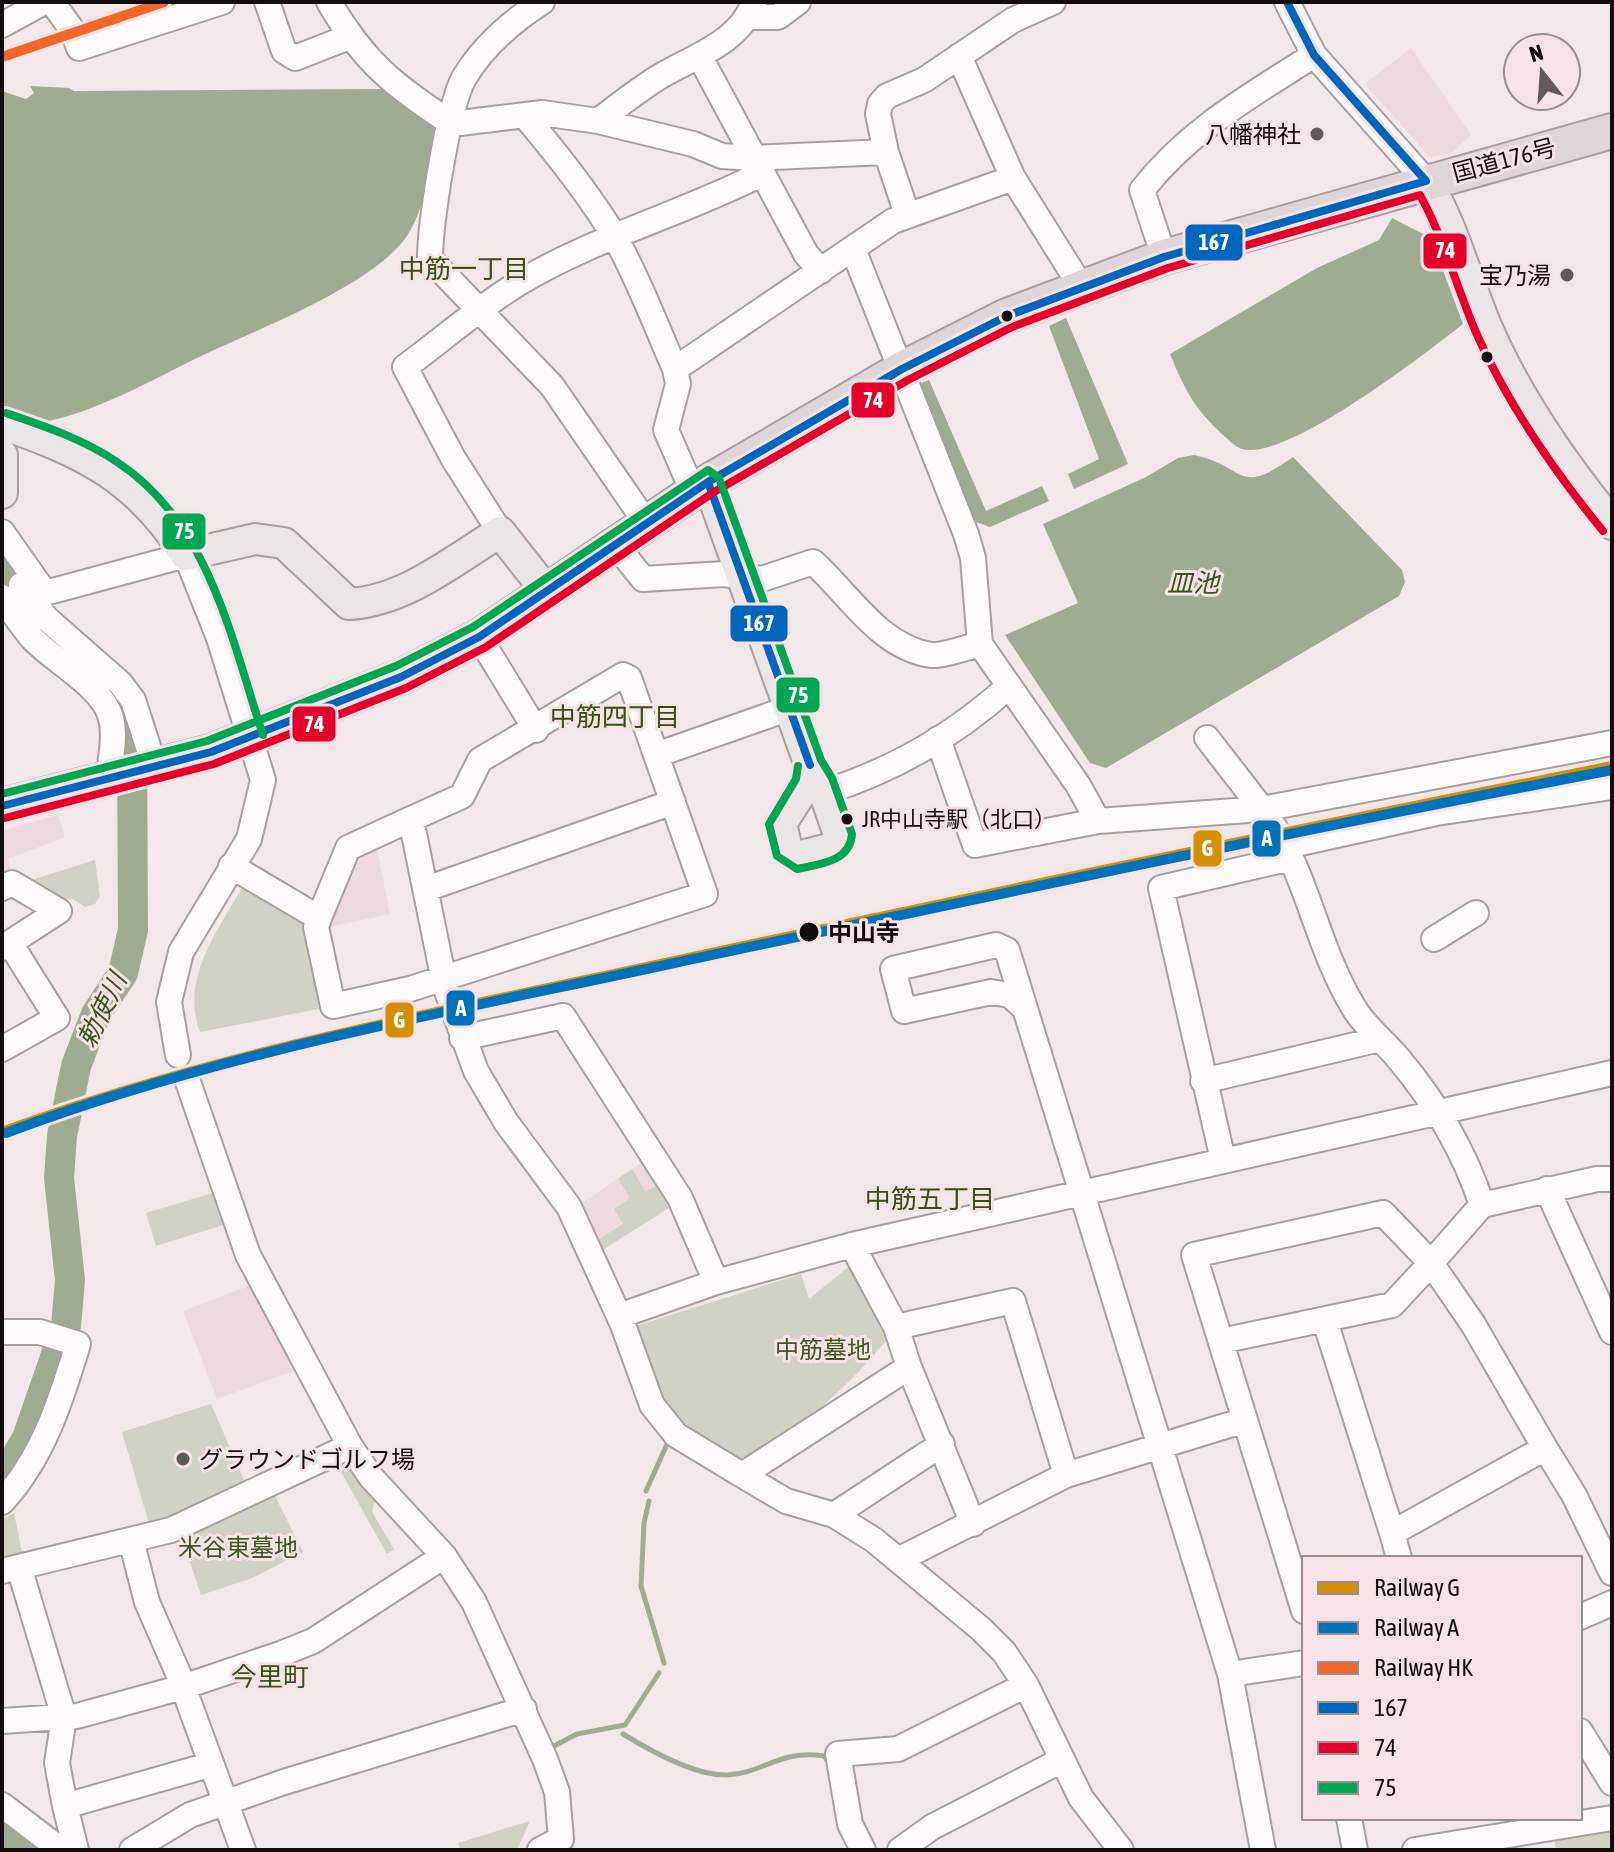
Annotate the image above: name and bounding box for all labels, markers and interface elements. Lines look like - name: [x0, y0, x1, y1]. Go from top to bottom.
- north arrow: [1502, 32, 1582, 112]
- text: N: [1526, 39, 1546, 67]
- place label: 八幡神社: [1205, 121, 1301, 148]
- marker: 八幡神社: [1308, 125, 1326, 143]
- street label: 国道176号: [1449, 133, 1559, 187]
- line badge: 167: [1184, 223, 1244, 262]
- text: 167: [1198, 229, 1230, 255]
- line badge: 74: [1422, 232, 1468, 270]
- text: 74: [1435, 237, 1455, 263]
- district label: 中筋一丁目: [399, 254, 529, 284]
- place label: 宝乃湯: [1479, 262, 1551, 289]
- marker: 宝乃湯: [1558, 266, 1576, 284]
- unlabelled marker: [999, 308, 1015, 324]
- unlabelled marker: [1479, 349, 1495, 365]
- line badge: 74: [850, 381, 896, 419]
- text: 74: [863, 387, 883, 413]
- line badge: 75: [161, 512, 207, 551]
- text: 75: [174, 518, 194, 544]
- water label: 皿池: [1167, 568, 1222, 598]
- line badge: 167: [729, 604, 789, 643]
- text: 167: [743, 610, 775, 636]
- line badge: 75: [775, 676, 821, 714]
- text: 75: [788, 682, 808, 708]
- district label: 中筋四丁目: [550, 702, 680, 732]
- line badge: 74: [291, 705, 337, 743]
- text: 74: [304, 711, 324, 737]
- place label: JR中山寺駅（北口）: [862, 806, 1056, 832]
- marker: JR中山寺駅（北口）: [839, 811, 855, 827]
- line badge: A: [1251, 819, 1282, 858]
- text: A: [1261, 825, 1273, 851]
- line badge: G: [1192, 829, 1223, 868]
- text: G: [1201, 835, 1213, 861]
- place label: 中山寺: [828, 919, 900, 946]
- marker: 中山寺: [797, 920, 821, 944]
- water label: 勅使川: [71, 966, 134, 1052]
- line badge: A: [445, 989, 476, 1027]
- text: A: [455, 995, 467, 1021]
- line badge: G: [384, 1001, 415, 1039]
- text: G: [393, 1007, 405, 1033]
- district label: 中筋五丁目: [865, 1184, 995, 1214]
- park label: 中筋墓地: [775, 1336, 871, 1363]
- place label: グラウンドゴルフ場: [199, 1446, 415, 1473]
- marker: グラウンドゴルフ場: [174, 1450, 192, 1468]
- park label: 米谷東墓地: [178, 1534, 298, 1561]
- legend: [1302, 1556, 1582, 1820]
- text: Railway G: [1374, 1574, 1460, 1601]
- text: Railway A: [1374, 1614, 1459, 1641]
- text: Railway HK: [1374, 1654, 1473, 1681]
- district label: 今里町: [231, 1662, 309, 1692]
- text: 167: [1374, 1694, 1408, 1721]
- text: 74: [1374, 1734, 1397, 1761]
- text: 75: [1374, 1774, 1397, 1801]

